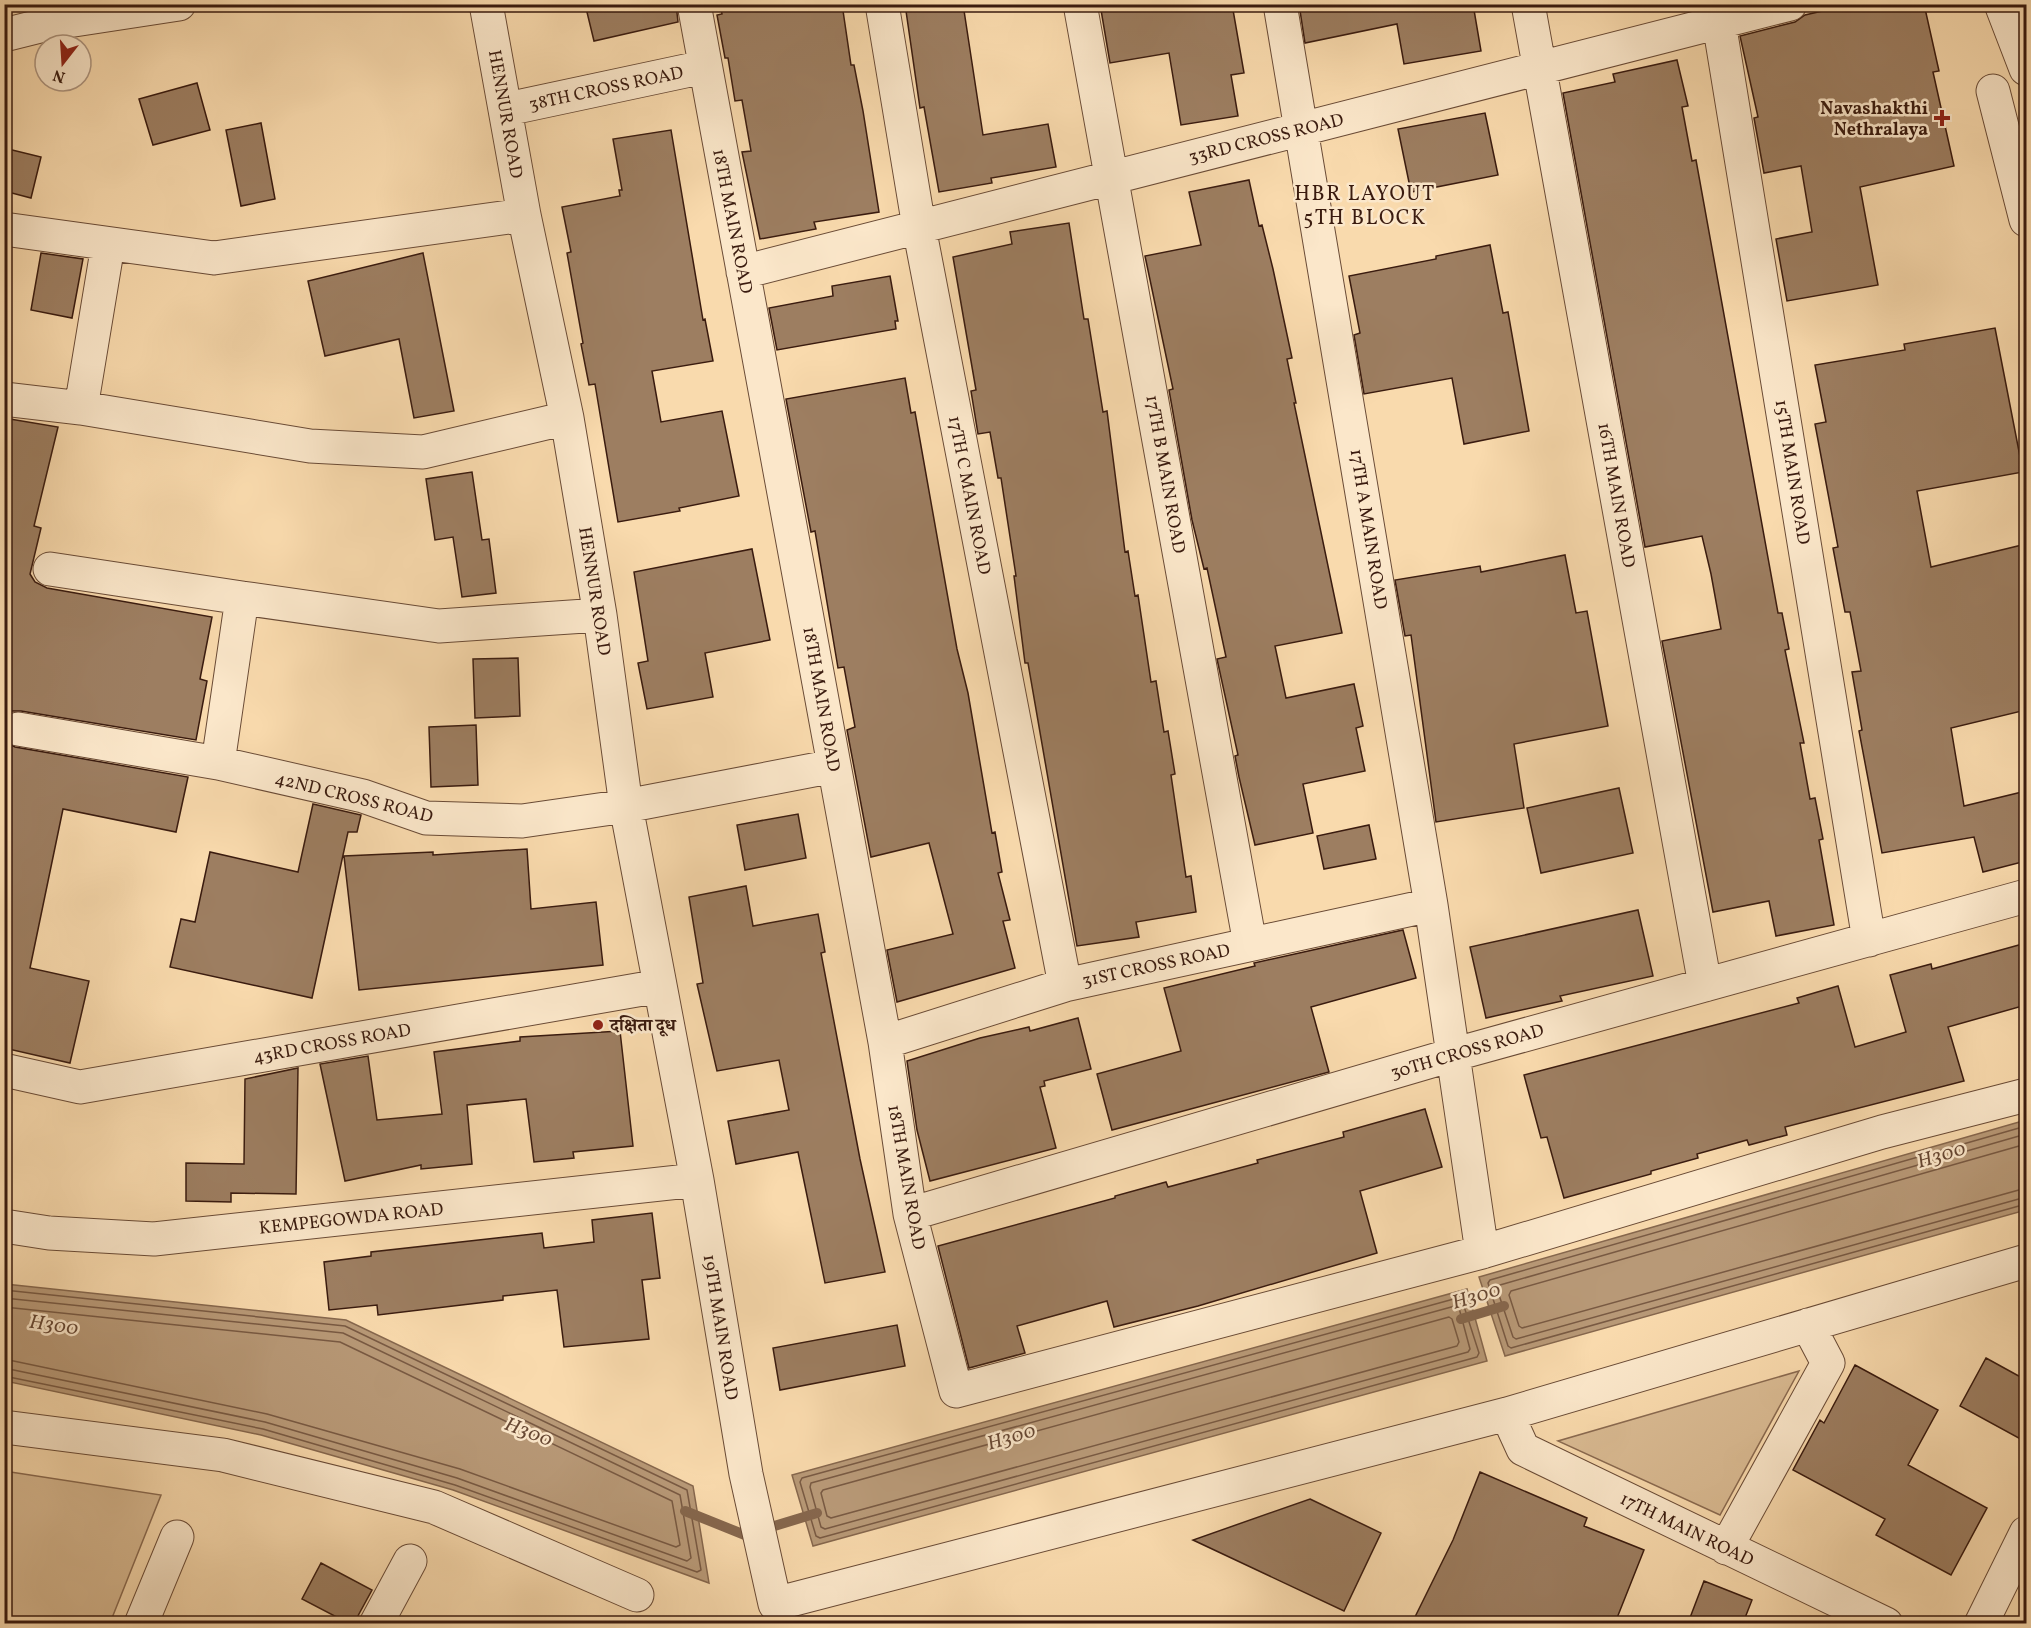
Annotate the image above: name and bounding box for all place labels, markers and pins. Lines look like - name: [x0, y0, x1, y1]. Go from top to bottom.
- place label: Navashakthi Nethralaya: [1820, 97, 1928, 143]
- marker: Navashakthi Nethralaya: [1933, 109, 1951, 127]
- place label: दक्षिता दूध: [608, 1014, 678, 1039]
- marker: दक्षिता दूध: [591, 1018, 605, 1032]

